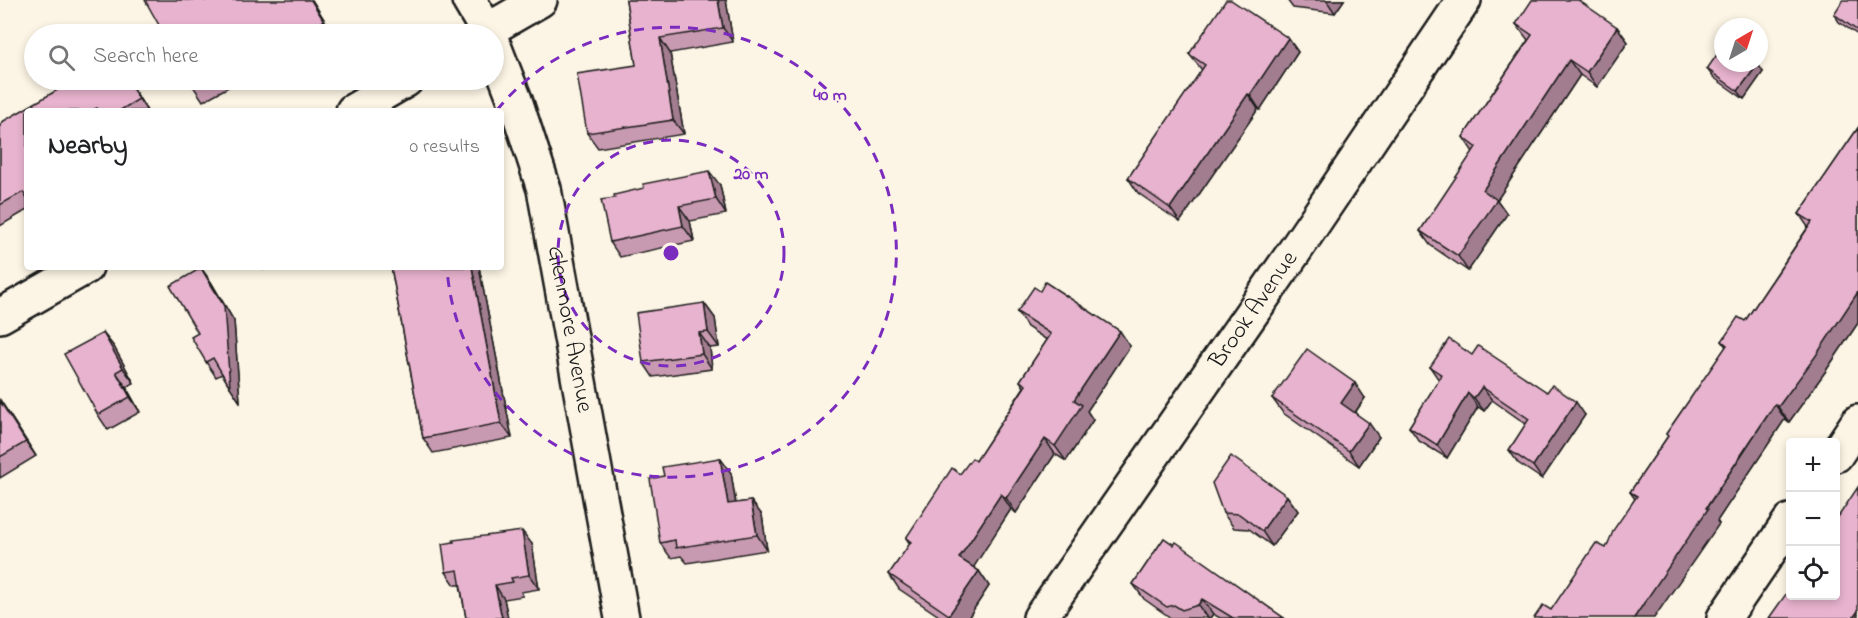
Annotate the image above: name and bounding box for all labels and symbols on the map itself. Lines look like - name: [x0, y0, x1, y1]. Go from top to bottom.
- north arrow: [1714, 18, 1768, 72]
- text: 40 m: [813, 83, 847, 109]
- text: 20 m: [732, 162, 769, 188]
- street label: Glenmore Avenue: [537, 243, 602, 416]
- centre of rings: [661, 243, 681, 263]
- street label: Brook Avenue: [1200, 244, 1307, 377]

